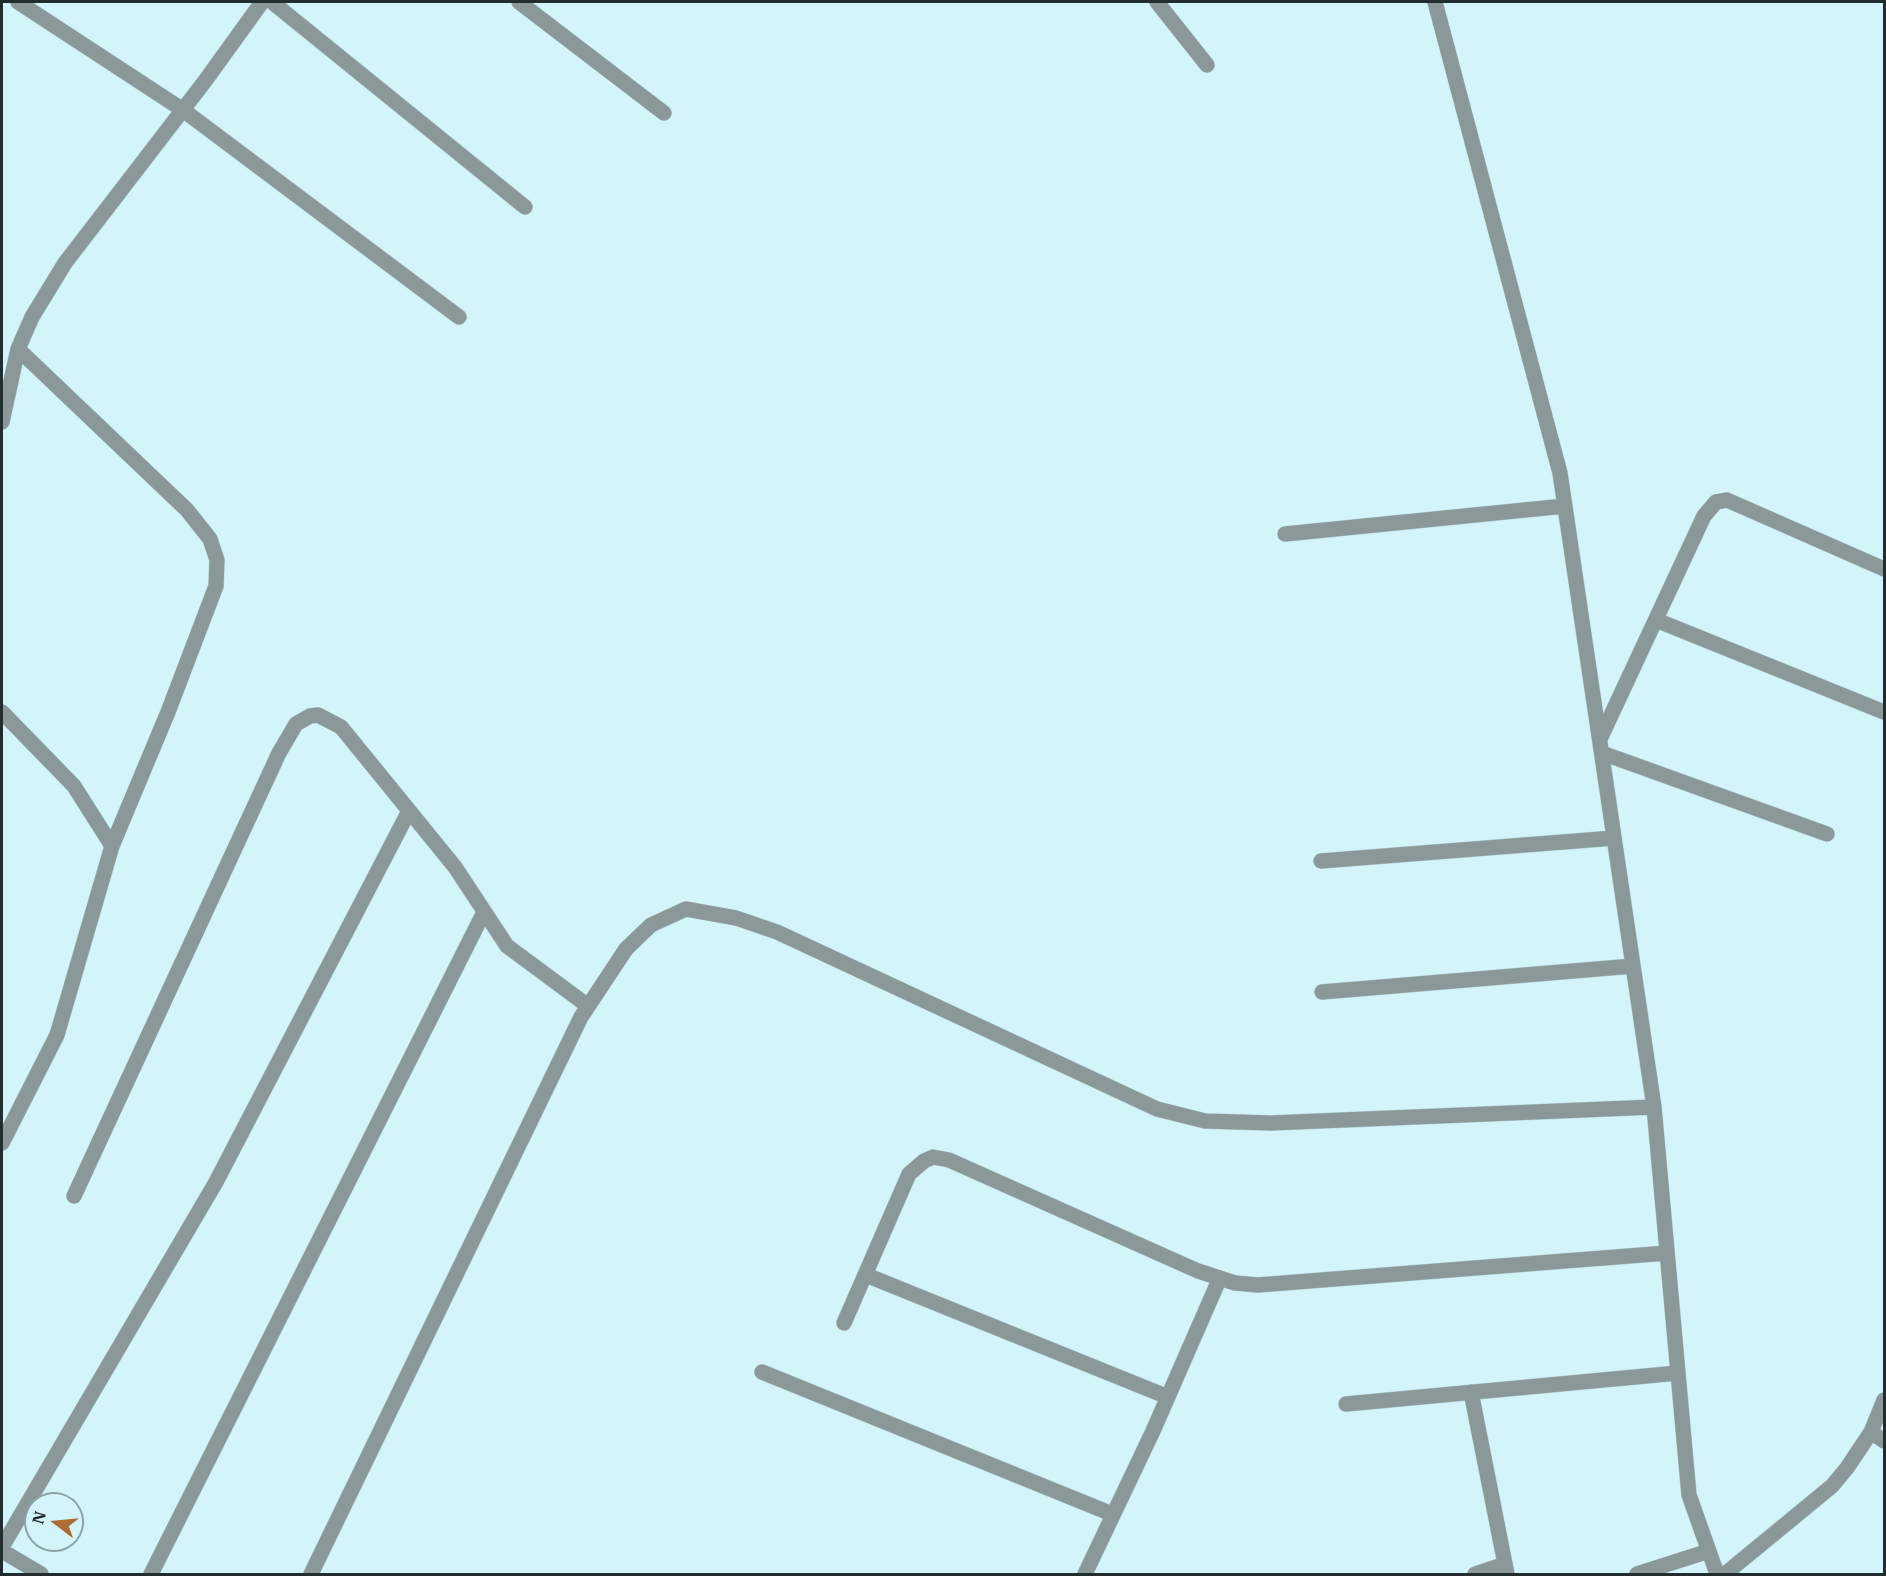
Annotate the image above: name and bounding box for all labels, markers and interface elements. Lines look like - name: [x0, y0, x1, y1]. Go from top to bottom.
- north arrow: [24, 1492, 84, 1552]
- text: N: [27, 1509, 50, 1526]

